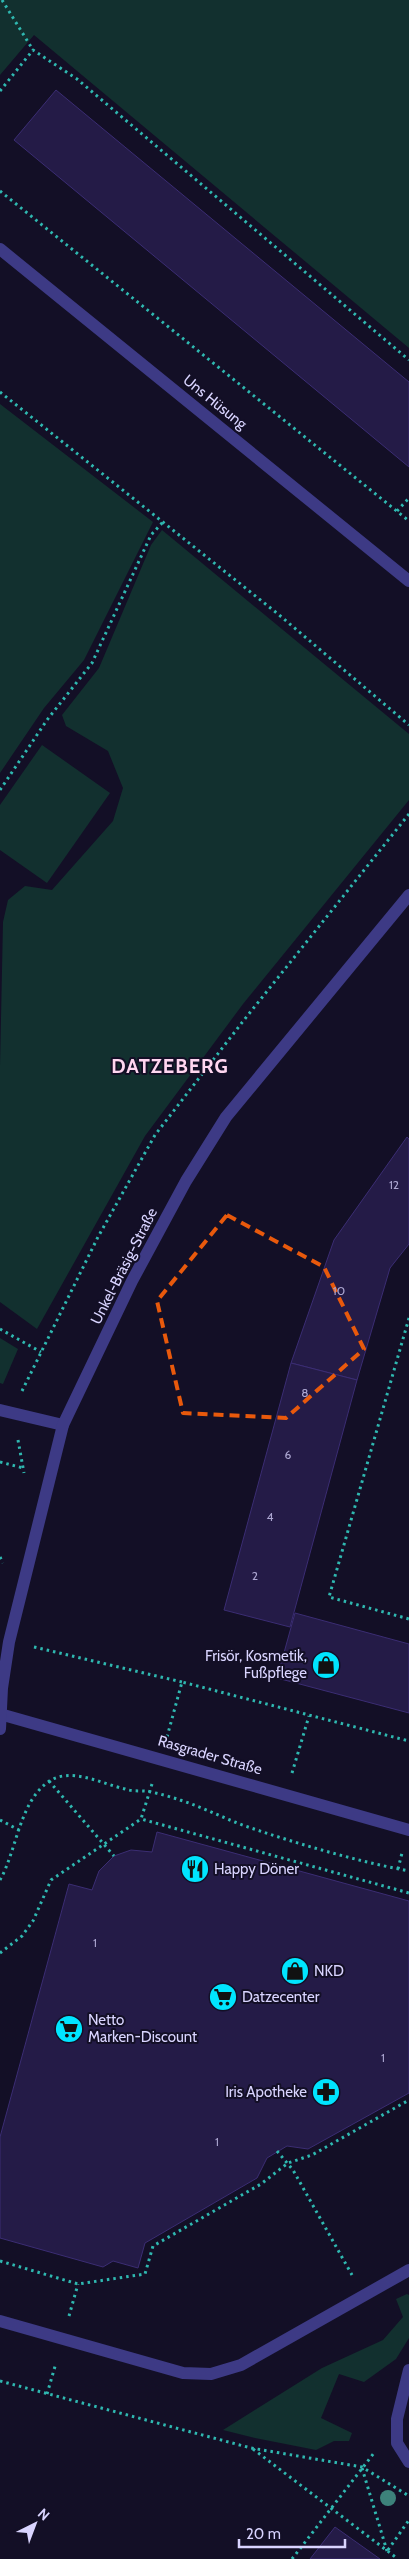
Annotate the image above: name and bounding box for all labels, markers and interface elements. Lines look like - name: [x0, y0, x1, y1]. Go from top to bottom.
- street label: Uns Hüsung: [179, 371, 251, 433]
- district label: DATZEBERG: [111, 1054, 229, 1078]
- house number: 12: [389, 1177, 399, 1192]
- street label: Unkel-Bräsig-Straße: [87, 1204, 161, 1327]
- house number: 10: [333, 1283, 345, 1298]
- house number: 8: [301, 1385, 309, 1400]
- house number: 6: [285, 1447, 292, 1462]
- house number: 4: [267, 1509, 274, 1524]
- house number: 2: [252, 1568, 258, 1583]
- place label: Frisör, Kosmetik, Fußpflege: [205, 1647, 307, 1682]
- shop icon: Frisör, Kosmetik, Fußpflege: [311, 1650, 341, 1680]
- street label: Rasgrader Straße: [156, 1732, 264, 1779]
- restaurant icon: Happy Döner: [180, 1854, 210, 1884]
- place label: Happy Döner: [214, 1860, 299, 1878]
- house number: 1: [93, 1935, 97, 1950]
- shop icon: NKD: [280, 1956, 310, 1986]
- place label: NKD: [314, 1962, 344, 1980]
- supermarket icon: Datzecenter: [208, 1982, 238, 2012]
- place label: Datzecenter: [242, 1988, 320, 2006]
- place label: Netto Marken-Discount: [88, 2011, 197, 2046]
- supermarket icon: Netto Marken-Discount: [54, 2014, 84, 2044]
- house number: 1: [381, 2050, 385, 2065]
- pharmacy icon: Iris Apotheke: [311, 2077, 341, 2107]
- place label: Iris Apotheke: [225, 2083, 307, 2101]
- house number: 1: [215, 2134, 219, 2149]
- north arrow: [10, 2499, 60, 2549]
- text: N: [34, 2504, 53, 2524]
- scale bar: [239, 2516, 345, 2548]
- text: 20 m: [246, 2525, 281, 2543]

